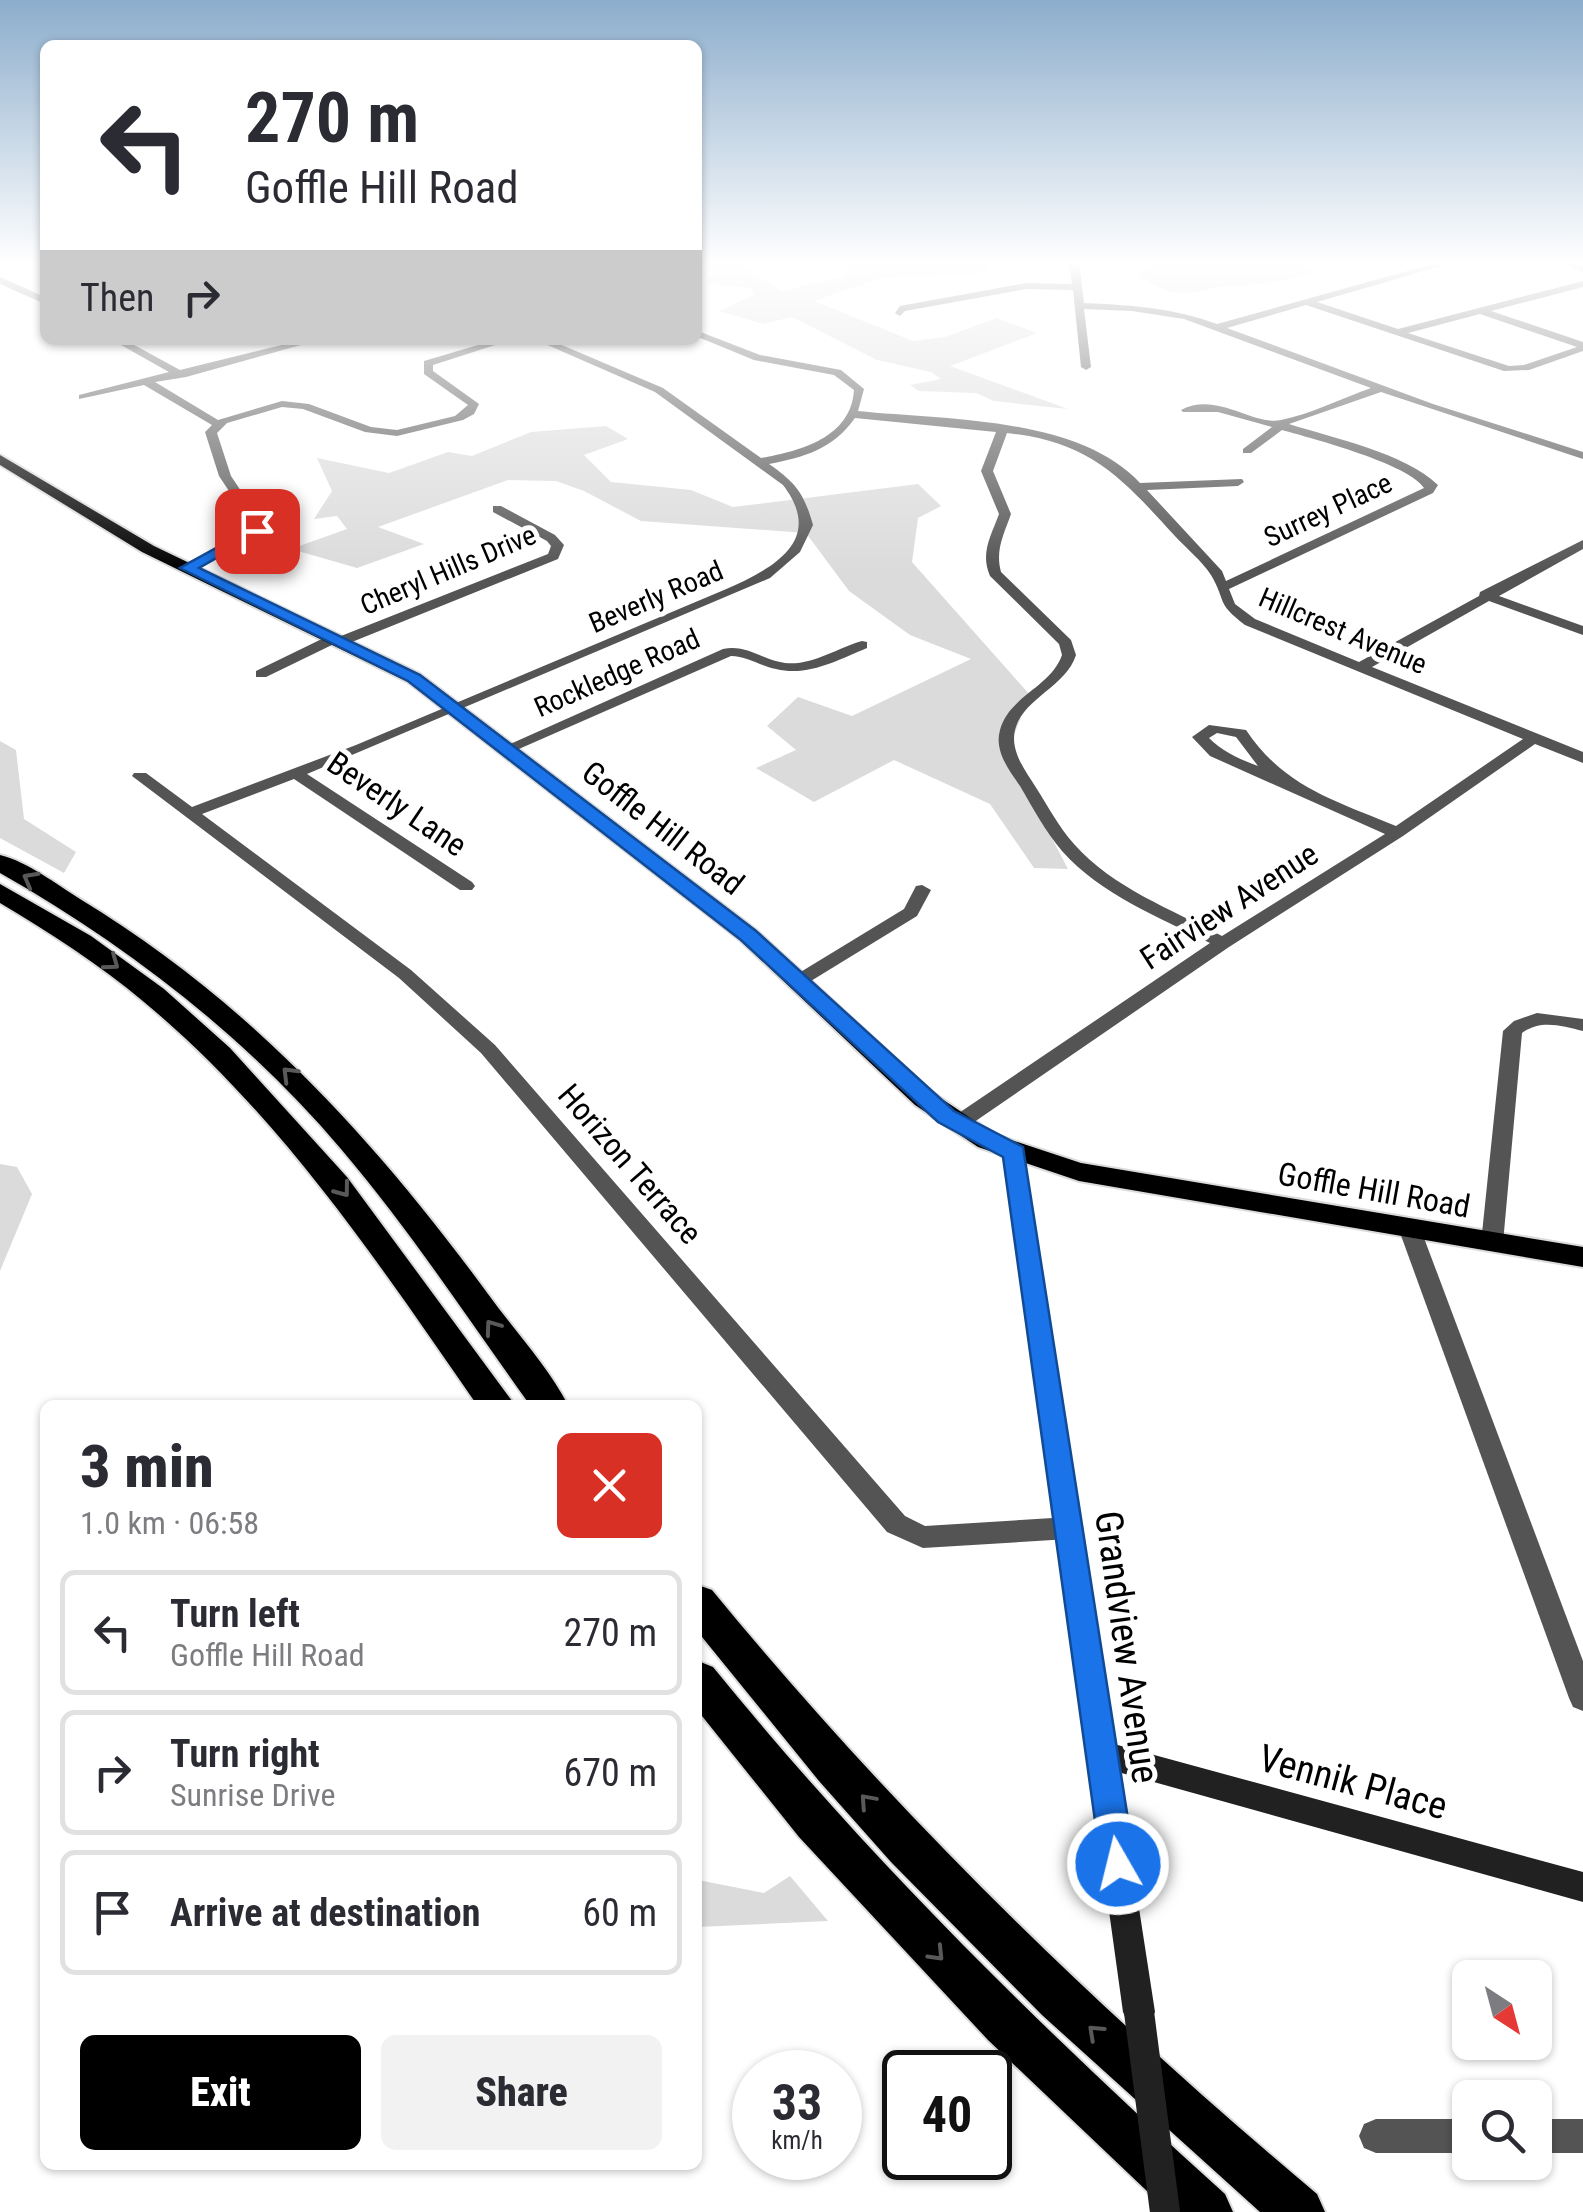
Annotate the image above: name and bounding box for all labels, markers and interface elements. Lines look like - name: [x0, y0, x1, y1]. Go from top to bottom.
- text: 270 m: [245, 77, 419, 159]
- icon: left: [80, 80, 210, 210]
- text: Goffle Hill Road: [245, 161, 519, 214]
- icon: right: [174, 270, 229, 325]
- text: Then: [80, 276, 154, 320]
- street label: Surrey Place: [1259, 466, 1397, 554]
- pin: [215, 489, 300, 574]
- icon: arrive: [230, 504, 285, 559]
- street label: Cheryl Hills Drive: [355, 518, 541, 622]
- street label: Beverly Road: [584, 554, 728, 640]
- street label: Hillcrest Avenue: [1254, 581, 1432, 681]
- street label: Rockledge Road: [529, 622, 705, 724]
- street label: Beverly Lane: [320, 744, 474, 864]
- street label: Goffle Hill Road: [575, 753, 751, 903]
- street label: Fairview Avenue: [1133, 835, 1325, 977]
- one-way arrow: [22, 872, 40, 892]
- one-way arrow: [100, 951, 119, 969]
- one-way arrow: [282, 1067, 300, 1085]
- street label: Horizon Terrace: [550, 1076, 710, 1252]
- street label: Goffle Hill Road: [1275, 1154, 1473, 1226]
- one-way arrow: [331, 1179, 348, 1197]
- one-way arrow: [486, 1319, 505, 1338]
- text: 3 min: [80, 1431, 214, 1502]
- button: close: [557, 1433, 662, 1538]
- text: 1.0 km · 06:58: [80, 1504, 259, 1542]
- street label: Grandview Avenue: [1086, 1508, 1168, 1786]
- text: Turn left: [170, 1592, 300, 1636]
- icon: left: [85, 1605, 140, 1660]
- text: 270 m: [563, 1611, 657, 1655]
- text: Goffle Hill Road: [170, 1636, 365, 1674]
- text: Turn right: [170, 1732, 320, 1776]
- street label: Vennik Place: [1254, 1736, 1452, 1828]
- icon: right: [85, 1745, 140, 1800]
- text: 670 m: [563, 1751, 657, 1795]
- text: Sunrise Drive: [170, 1776, 335, 1814]
- one-way arrow: [860, 1794, 878, 1813]
- position arrow: [1066, 1812, 1170, 1916]
- icon: arrive: [85, 1885, 140, 1940]
- text: Arrive at destination: [170, 1891, 480, 1935]
- text: 60 m: [582, 1891, 657, 1935]
- one-way arrow: [926, 1943, 944, 1961]
- north arrow: [1452, 1960, 1552, 2060]
- map controls: [1452, 1960, 1552, 2180]
- one-way arrow: [1088, 2026, 1107, 2044]
- button: Exit: [80, 2035, 361, 2150]
- button: Share: [381, 2035, 662, 2150]
- speed limit sign: 40: [882, 2050, 1012, 2180]
- text: 33: [772, 2074, 822, 2132]
- button: search: [1452, 2080, 1552, 2180]
- text: km/h: [771, 2126, 823, 2155]

